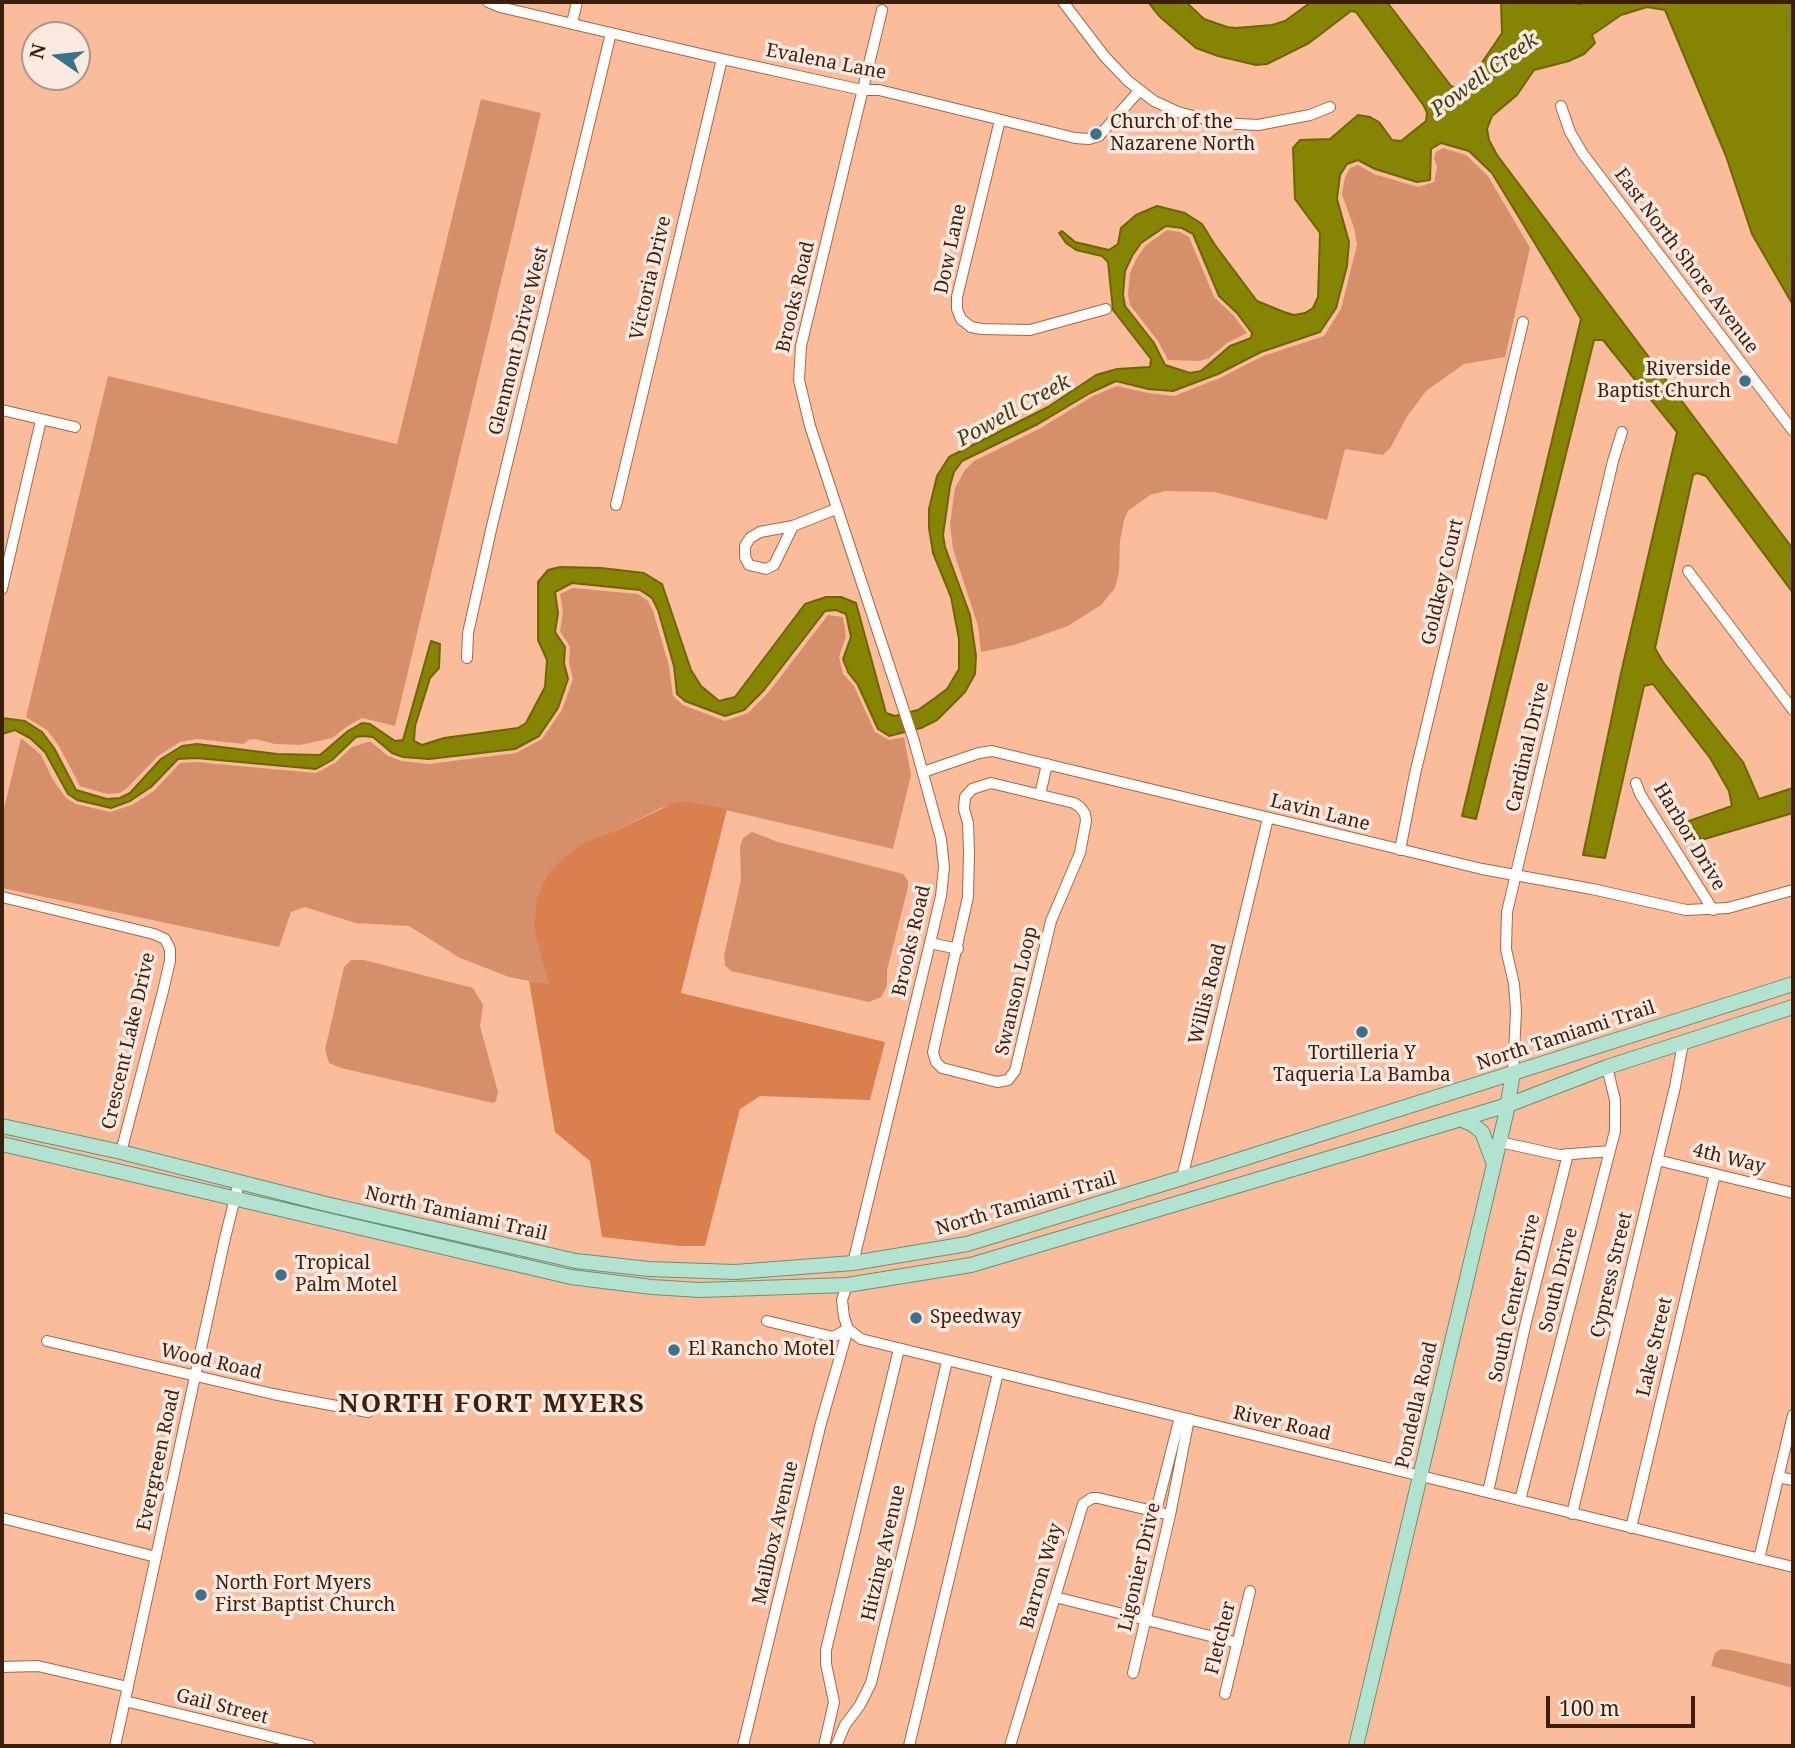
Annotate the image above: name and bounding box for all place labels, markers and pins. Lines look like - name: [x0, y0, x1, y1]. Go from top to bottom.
- place label: Church of the Nazarene North: [1110, 112, 1255, 156]
- marker: Church of the Nazarene North: [1088, 126, 1104, 142]
- place label: Riverside Baptist Church: [1597, 359, 1731, 403]
- marker: Riverside Baptist Church: [1737, 373, 1753, 389]
- marker: Tortilleria Y Taqueria La Bamba: [1354, 1024, 1370, 1040]
- place label: Tortilleria Y Taqueria La Bamba: [1273, 1043, 1451, 1087]
- place label: Tropical Palm Motel: [295, 1253, 397, 1297]
- marker: Tropical Palm Motel: [273, 1267, 289, 1283]
- place label: Speedway: [930, 1307, 1021, 1329]
- marker: Speedway: [908, 1310, 924, 1326]
- place label: El Rancho Motel: [688, 1339, 835, 1361]
- marker: El Rancho Motel: [666, 1342, 682, 1358]
- place label: North Fort Myers First Baptist Church: [215, 1573, 395, 1617]
- marker: North Fort Myers First Baptist Church: [193, 1587, 209, 1603]

